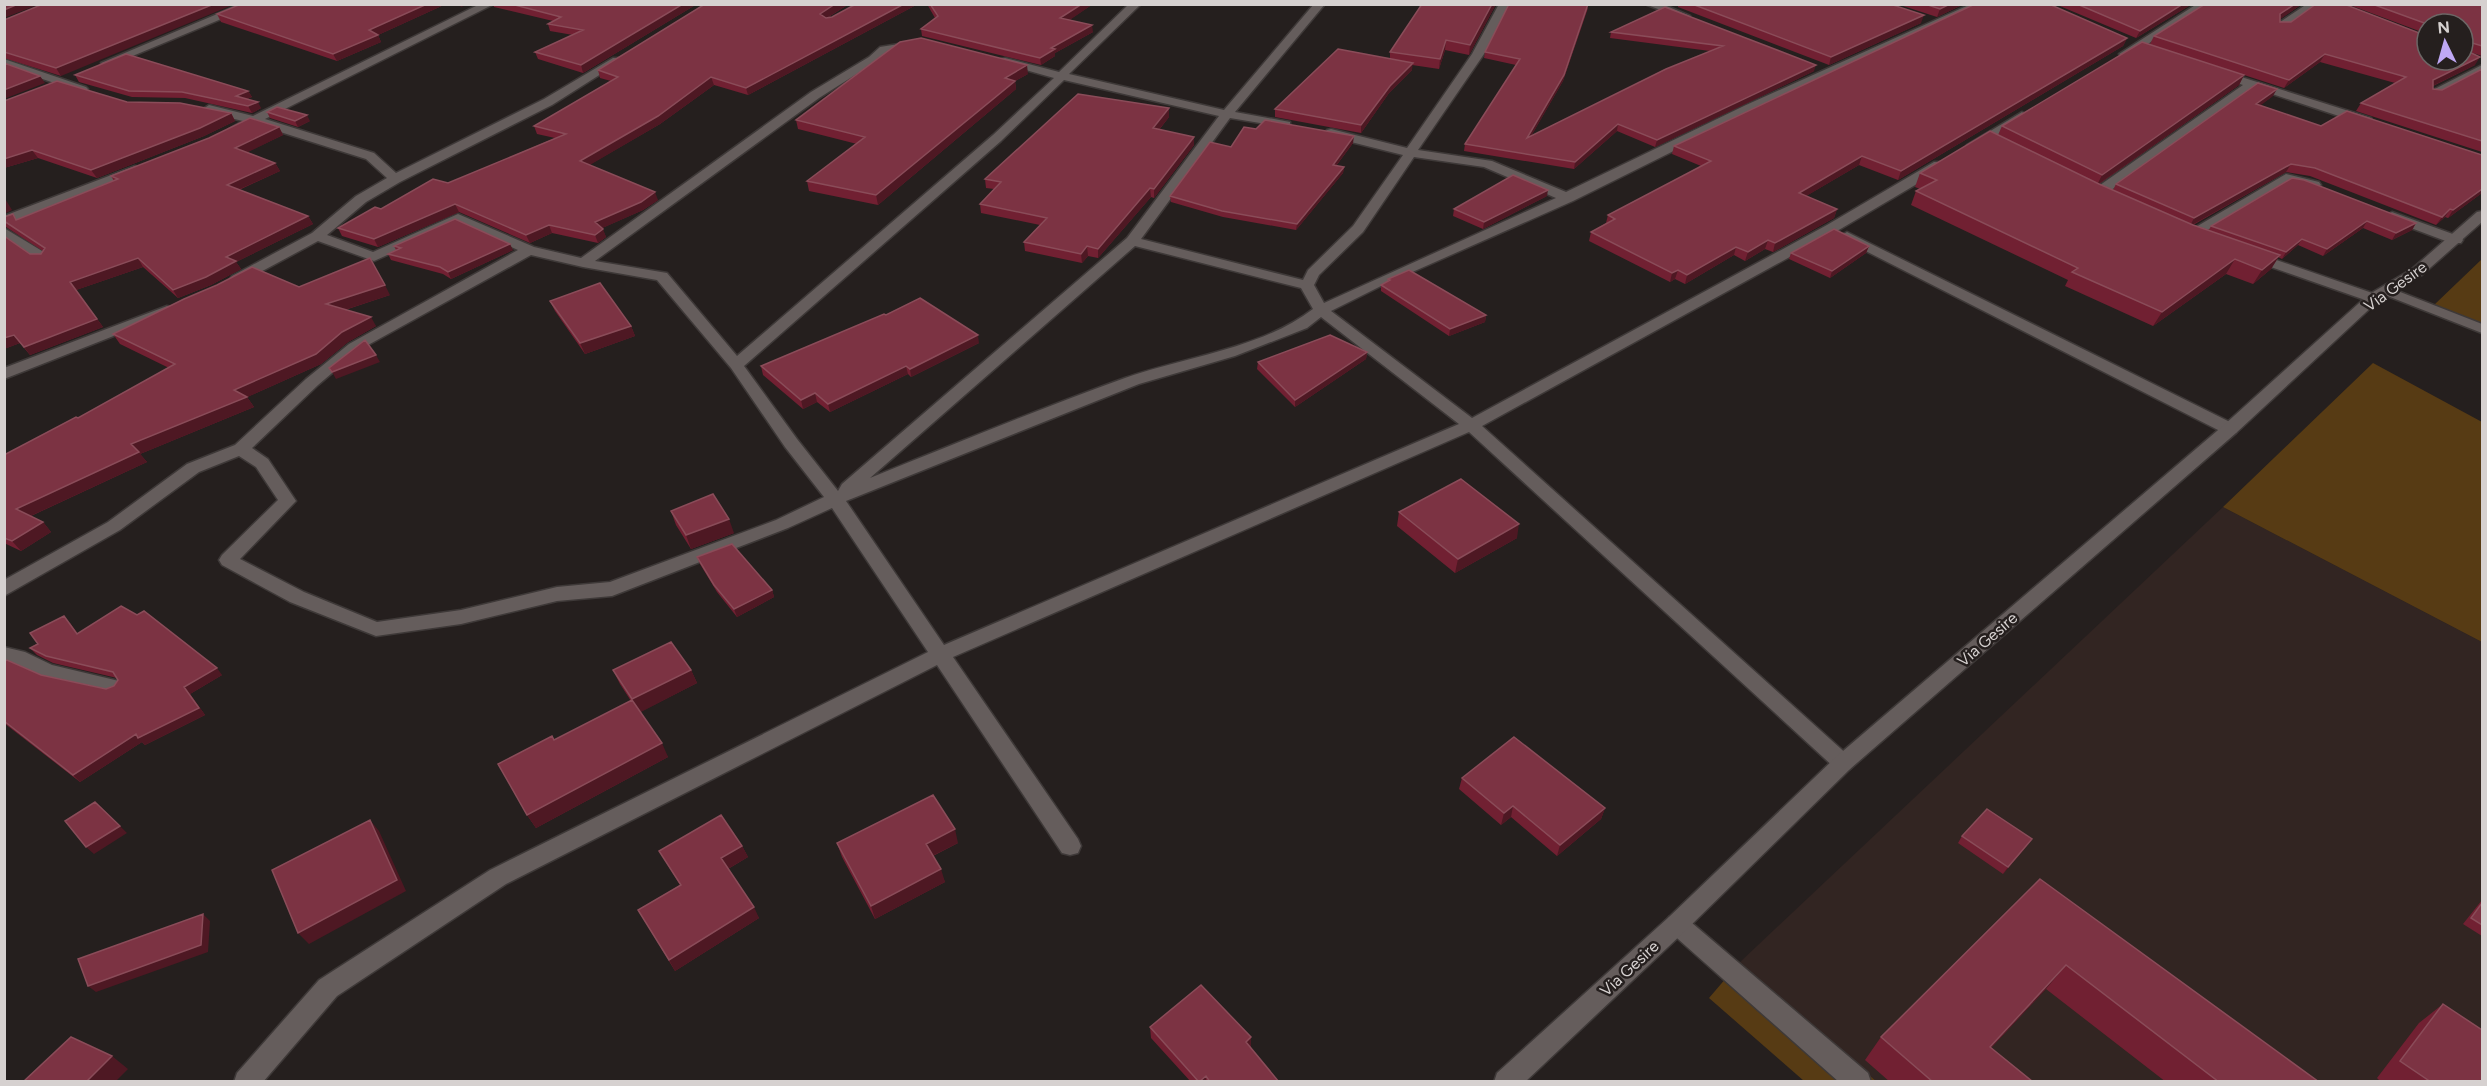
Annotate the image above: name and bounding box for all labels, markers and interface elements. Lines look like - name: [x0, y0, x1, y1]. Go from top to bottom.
- north arrow: [2415, 12, 2475, 72]
- text: N: [2437, 18, 2451, 38]
- street label: Via Gesire: [2360, 257, 2431, 316]
- street label: Via Gesire: [1954, 608, 2021, 671]
- street label: Via Gesire: [1596, 936, 1663, 1000]

